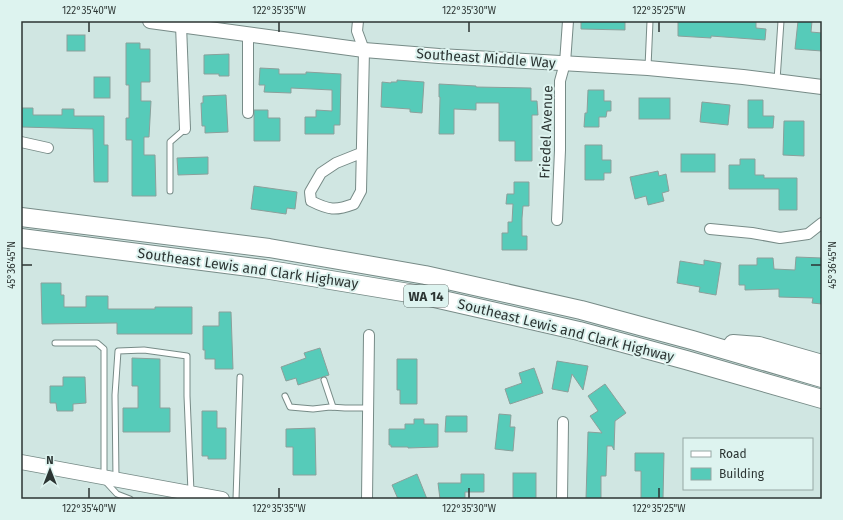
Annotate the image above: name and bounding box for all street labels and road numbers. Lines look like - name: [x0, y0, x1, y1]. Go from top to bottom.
- street label: Southeast Middle Way: [416, 45, 556, 72]
- street label: Friedel Avenue: [536, 85, 557, 179]
- street label: Southeast Lewis and Clark Highway: [137, 245, 359, 292]
- road number: WA 14: [404, 285, 448, 307]
- street label: Southeast Lewis and Clark Highway: [456, 295, 676, 366]

